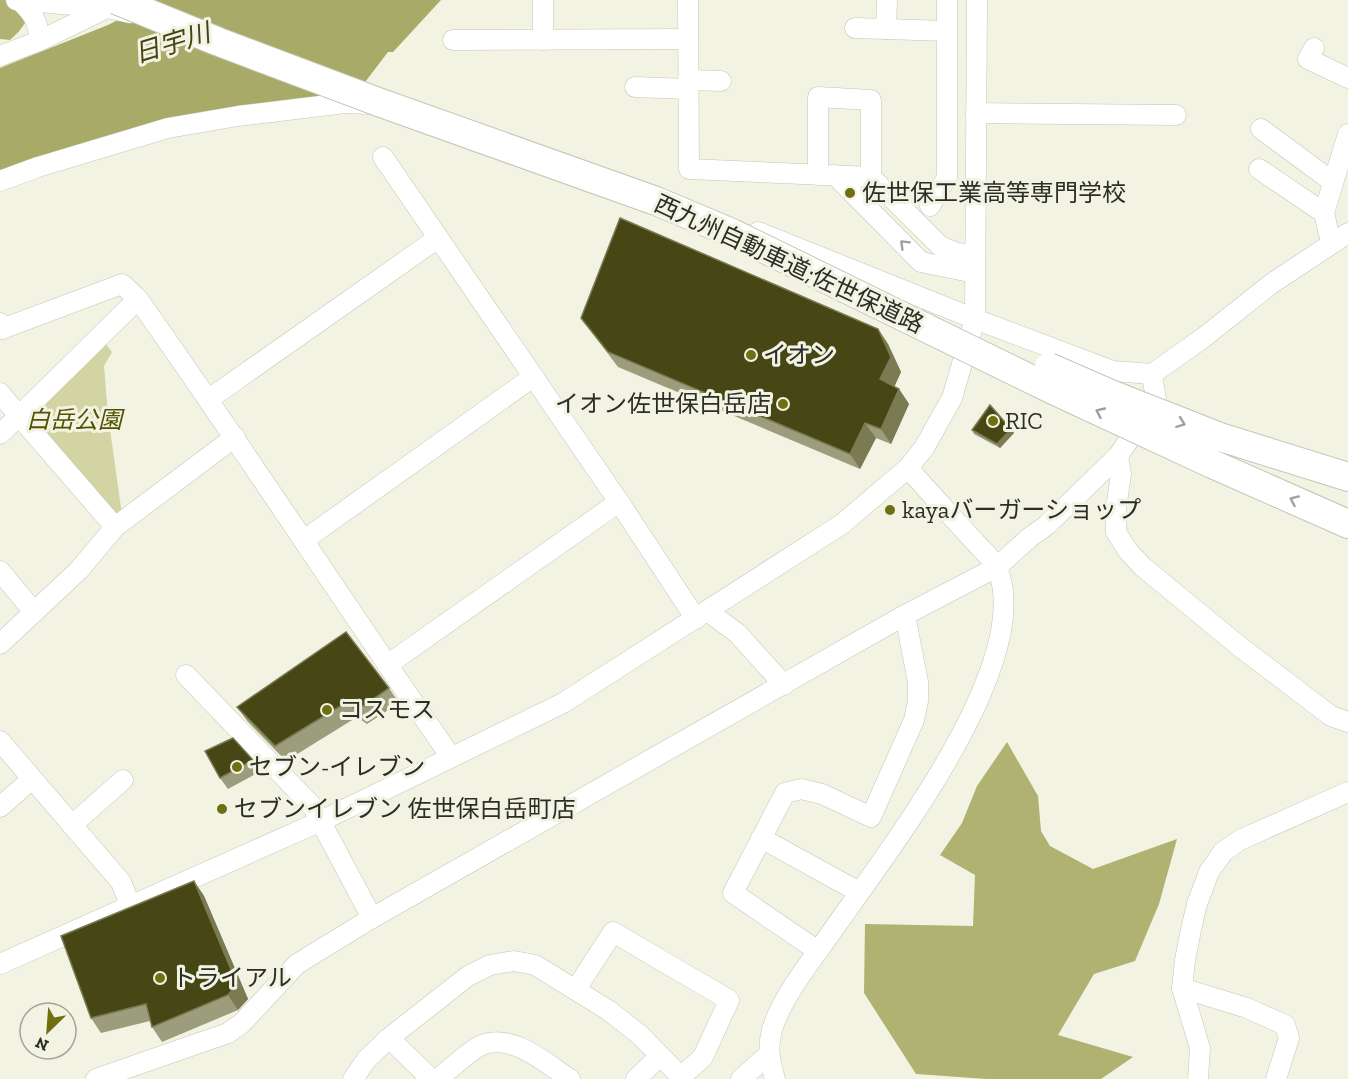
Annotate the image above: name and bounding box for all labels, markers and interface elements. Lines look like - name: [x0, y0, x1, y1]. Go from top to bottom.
- water label: 日宇川: [130, 15, 217, 70]
- place label: 佐世保工業高等専門学校: [862, 178, 1126, 207]
- marker: 佐世保工業高等専門学校: [843, 186, 857, 200]
- street label: 西九州自動車道;佐世保道路: [650, 188, 928, 339]
- one-way arrow: [900, 241, 911, 252]
- place label: イオン: [763, 340, 835, 369]
- marker: イオン: [744, 348, 758, 362]
- place label: イオン佐世保白岳店: [555, 389, 771, 418]
- marker: イオン佐世保白岳店: [776, 397, 790, 411]
- park label: 白岳公園: [26, 405, 125, 434]
- place label: RIC: [1005, 406, 1043, 435]
- one-way arrow: [1095, 408, 1106, 420]
- marker: RIC: [986, 414, 1000, 428]
- one-way arrow: [1175, 416, 1186, 428]
- place label: kayaバーガーショップ: [902, 495, 1141, 524]
- one-way arrow: [1290, 495, 1301, 507]
- marker: kayaバーガーショップ: [883, 503, 897, 517]
- place label: コスモス: [339, 695, 435, 724]
- marker: コスモス: [320, 703, 334, 717]
- place label: セブン-イレブン: [249, 752, 425, 781]
- marker: セブン-イレブン: [230, 760, 244, 774]
- place label: セブンイレブン 佐世保白岳町店: [234, 794, 575, 823]
- marker: セブンイレブン 佐世保白岳町店: [215, 802, 229, 816]
- place label: トライアル: [172, 963, 292, 992]
- marker: トライアル: [153, 971, 167, 985]
- north arrow: [18, 1001, 78, 1061]
- text: N: [32, 1033, 51, 1055]

